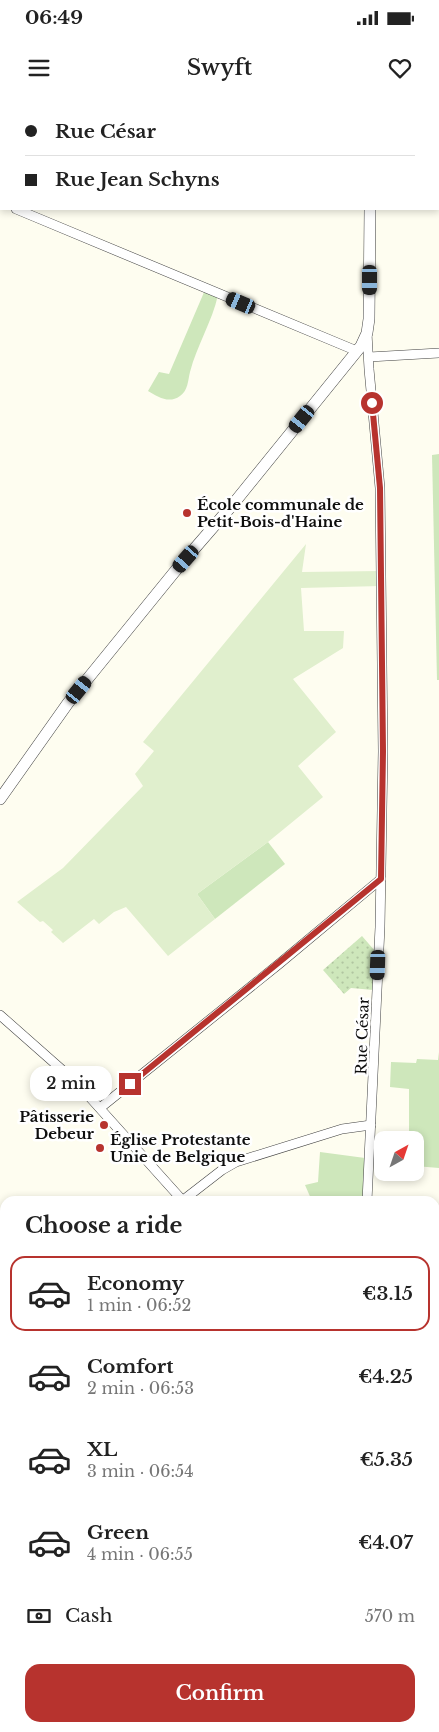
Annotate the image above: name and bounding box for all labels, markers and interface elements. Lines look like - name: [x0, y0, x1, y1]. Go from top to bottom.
- text: 06:49: [25, 6, 83, 29]
- icon: menu: [25, 54, 53, 82]
- text: Swyft: [187, 54, 252, 81]
- icon: heart: [386, 54, 414, 82]
- text: Rue César: [55, 120, 156, 143]
- text: Rue Jean Schyns: [55, 168, 220, 191]
- car: [362, 265, 377, 295]
- car: [224, 290, 257, 316]
- route start: [361, 392, 383, 414]
- car: [286, 403, 317, 435]
- place label: École communale de Petit-Bois-d'Haine: [197, 495, 364, 531]
- marker: École communale de Petit-Bois-d'Haine: [181, 507, 193, 519]
- car: [170, 543, 201, 575]
- car: [63, 674, 94, 706]
- car: [369, 950, 386, 980]
- street label: Rue César: [351, 996, 373, 1075]
- callout: 2 min: [30, 1066, 112, 1102]
- text: 2 min: [46, 1073, 96, 1093]
- route end: [119, 1073, 141, 1095]
- place label: Pâtisserie Debeur: [19, 1107, 95, 1143]
- marker: Pâtisserie Debeur: [98, 1119, 110, 1131]
- place label: Église Protestante Unie de Belgique: [110, 1130, 251, 1166]
- north arrow: [374, 1131, 424, 1181]
- map controls: [374, 1131, 424, 1181]
- marker: Église Protestante Unie de Belgique: [94, 1142, 106, 1154]
- text: Choose a ride: [25, 1212, 182, 1239]
- icon: car: [27, 1271, 72, 1316]
- text: Economy: [87, 1272, 184, 1295]
- text: €3.15: [362, 1282, 413, 1305]
- text: 1 min · 06:52: [87, 1295, 191, 1315]
- icon: car: [27, 1354, 72, 1399]
- text: Comfort: [87, 1355, 174, 1378]
- text: €4.25: [358, 1365, 413, 1388]
- text: 2 min · 06:53: [87, 1378, 194, 1398]
- icon: car: [27, 1437, 72, 1482]
- text: XL: [87, 1438, 117, 1461]
- text: €5.35: [360, 1448, 413, 1471]
- text: 3 min · 06:54: [87, 1461, 194, 1481]
- icon: car: [27, 1520, 72, 1565]
- text: Green: [87, 1521, 149, 1544]
- text: €4.07: [358, 1531, 413, 1554]
- text: 4 min · 06:55: [87, 1544, 193, 1564]
- icon: cash: [25, 1602, 53, 1630]
- text: Cash: [65, 1604, 112, 1627]
- text: 570 m: [365, 1606, 415, 1626]
- button: Confirm: [25, 1664, 415, 1722]

